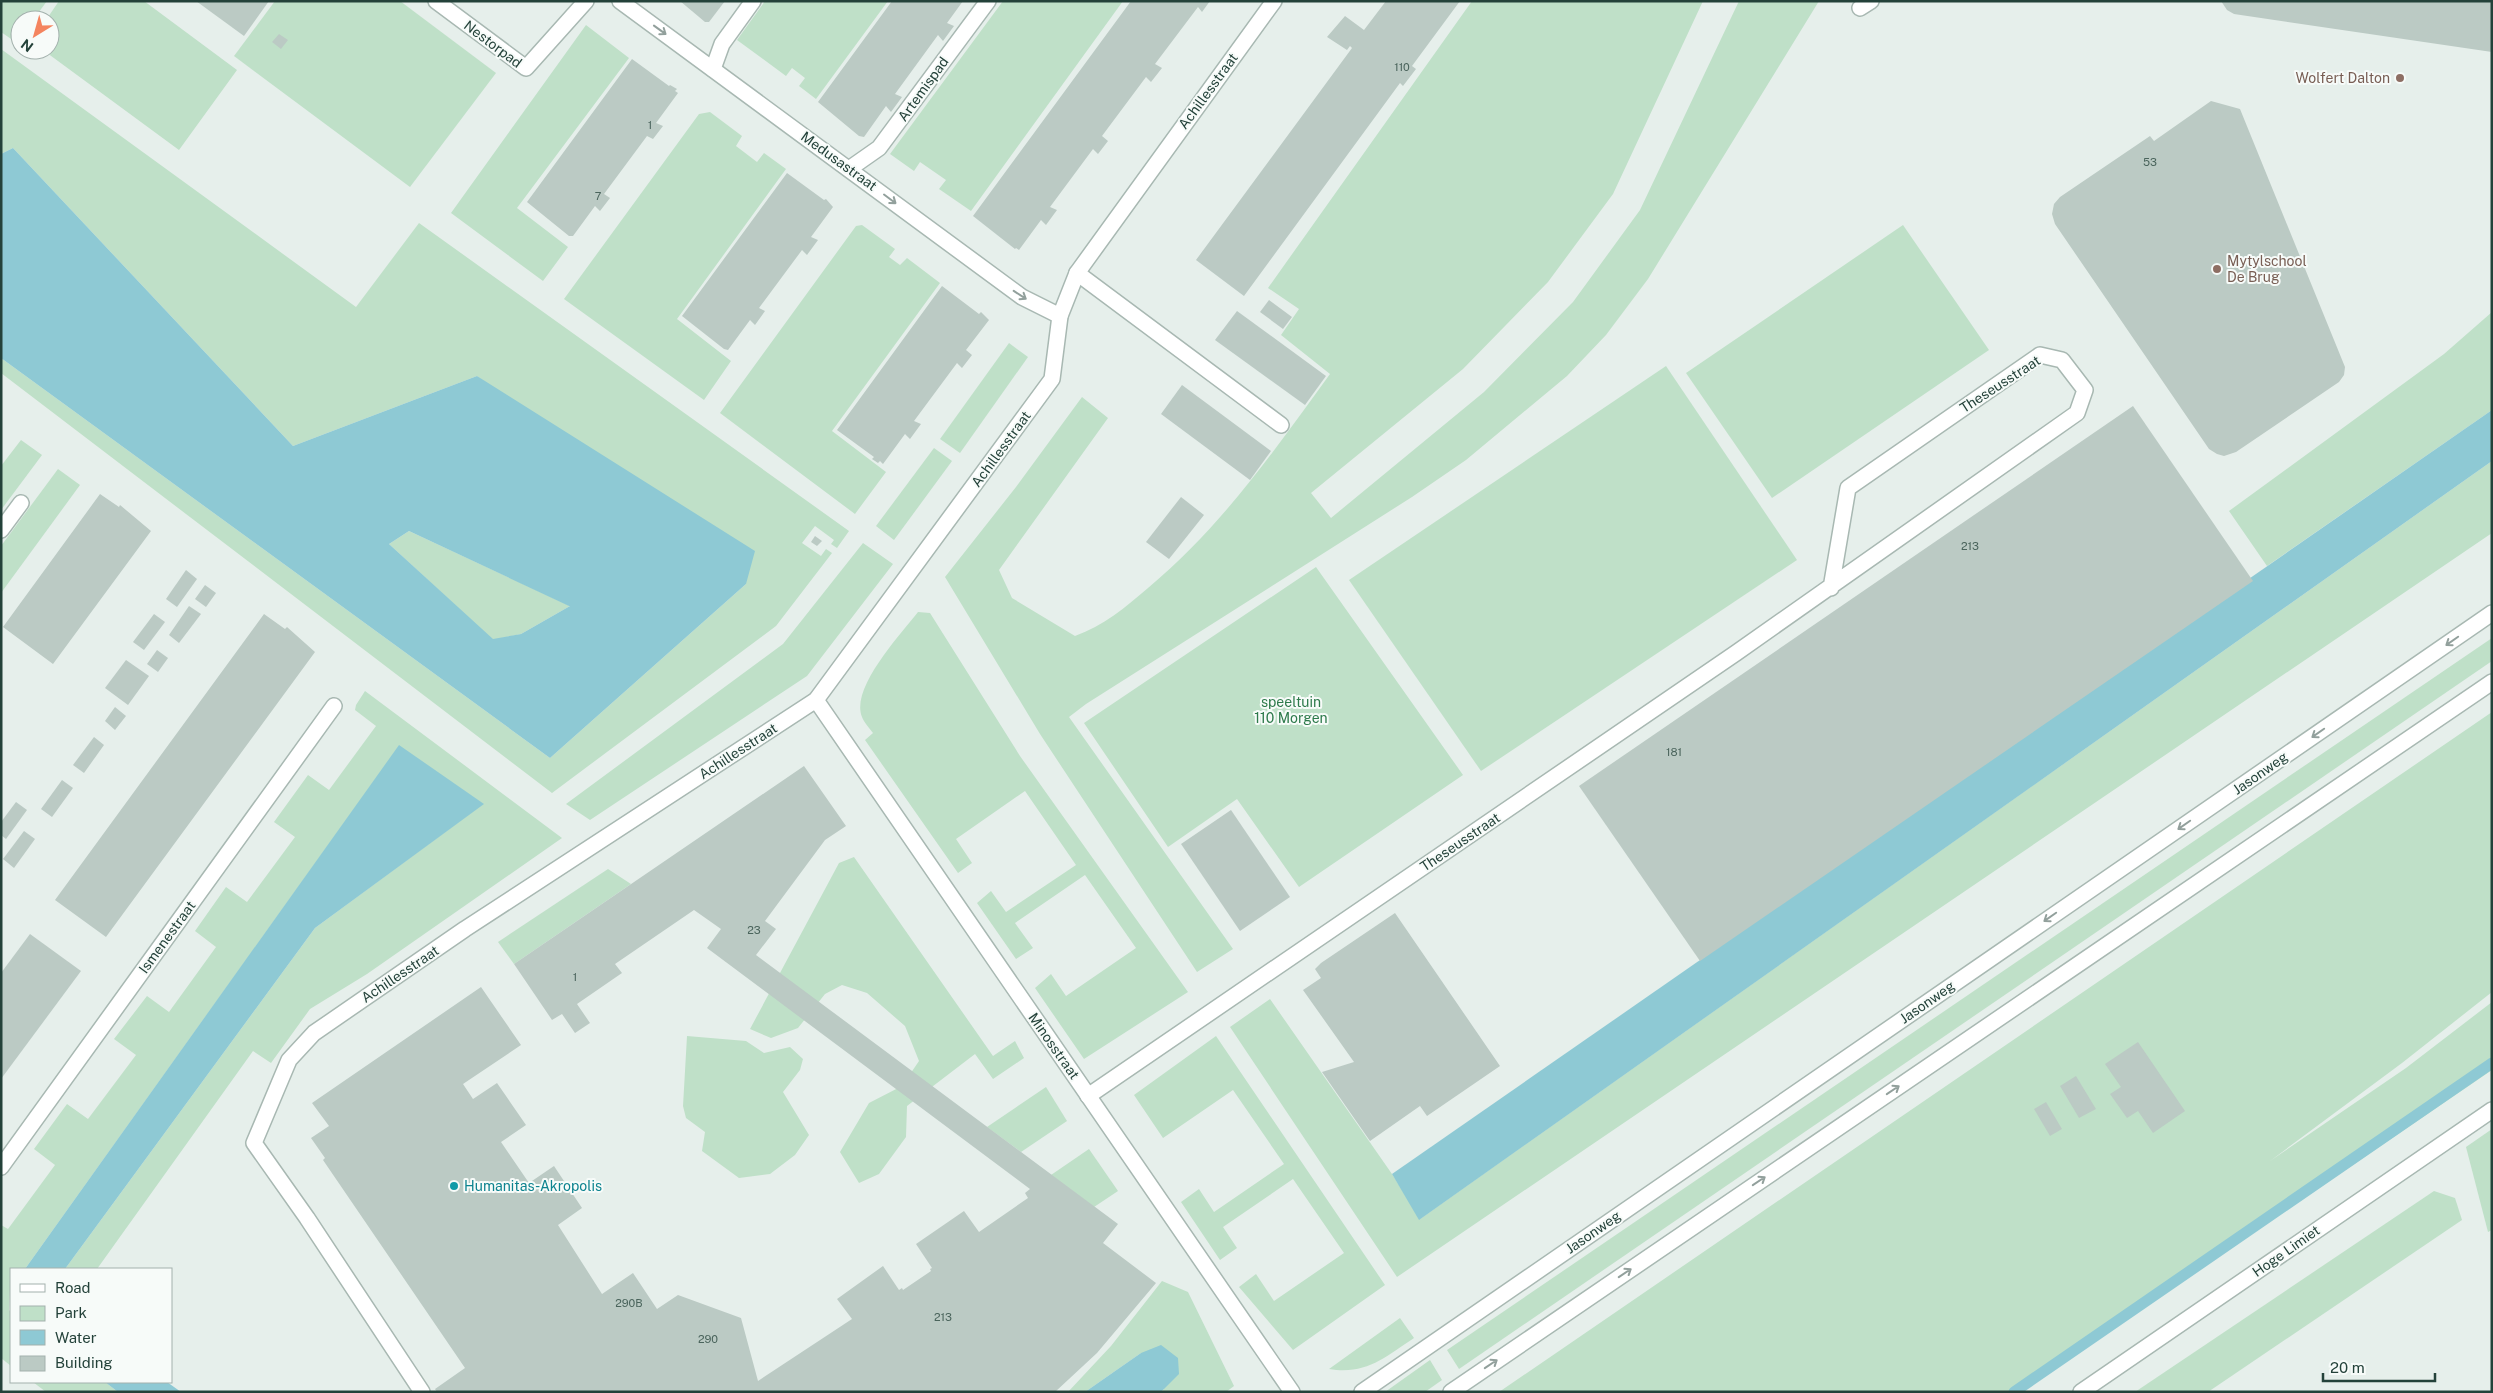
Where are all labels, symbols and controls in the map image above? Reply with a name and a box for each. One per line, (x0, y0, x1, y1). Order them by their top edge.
north arrow (10, 10, 60, 60)
street label: Nestorpad (461, 17, 525, 71)
one-way arrow (653, 25, 667, 35)
text: N (18, 36, 36, 55)
street label: Achillesstraat (1175, 50, 1241, 132)
street label: Artemispad (894, 54, 952, 124)
house number: 110 (1394, 61, 1410, 73)
place label: Wolfert Dalton (2296, 70, 2390, 86)
marker: Wolfert Dalton (2394, 72, 2406, 84)
house number: 1 (648, 119, 652, 131)
street label: Medusastraat (798, 128, 880, 194)
house number: 53 (2143, 156, 2157, 168)
house number: 7 (595, 190, 602, 202)
one-way arrow (883, 193, 896, 204)
place label: Mytylschool De Brug (2227, 253, 2307, 285)
marker: Mytylschool De Brug (2211, 263, 2223, 275)
one-way arrow (1013, 290, 1027, 300)
street label: Theseusstraat (1957, 352, 2043, 416)
street label: Achillesstraat (968, 408, 1034, 490)
house number: 213 (1961, 540, 1979, 552)
one-way arrow (2445, 636, 2459, 646)
park label: speeltuin 110 Morgen (1254, 694, 1328, 726)
street label: Achillesstraat (696, 720, 780, 782)
one-way arrow (2311, 728, 2325, 738)
house number: 181 (1666, 746, 1682, 758)
street label: Jasonweg (2229, 748, 2291, 798)
street label: Theseusstraat (1417, 809, 1503, 875)
one-way arrow (2177, 820, 2191, 830)
street label: Ismenestraat (135, 898, 199, 976)
one-way arrow (2043, 912, 2057, 922)
house number: 23 (747, 924, 761, 936)
street label: Achillesstraat (358, 942, 442, 1006)
house number: 1 (573, 971, 577, 983)
street label: Jasonweg (1896, 977, 1958, 1027)
street label: Minosstraat (1025, 1010, 1083, 1082)
one-way arrow (1886, 1084, 1900, 1094)
one-way arrow (1752, 1176, 1766, 1186)
place label: Humanitas-Akropolis (464, 1178, 602, 1194)
marker: Humanitas-Akropolis (448, 1180, 460, 1192)
street label: Jasonweg (1562, 1207, 1624, 1257)
street label: Hoge Limiet (2249, 1222, 2323, 1280)
one-way arrow (1618, 1267, 1632, 1278)
legend (10, 1268, 172, 1383)
text: Road (55, 1279, 91, 1296)
house number: 290B (615, 1297, 643, 1309)
text: Park (55, 1304, 87, 1321)
house number: 213 (934, 1311, 952, 1323)
text: Water (55, 1329, 97, 1346)
house number: 290 (698, 1333, 718, 1345)
scale bar (2323, 1350, 2436, 1382)
text: Building (55, 1354, 113, 1371)
one-way arrow (1483, 1359, 1497, 1369)
text: 20 m (2330, 1359, 2365, 1376)

